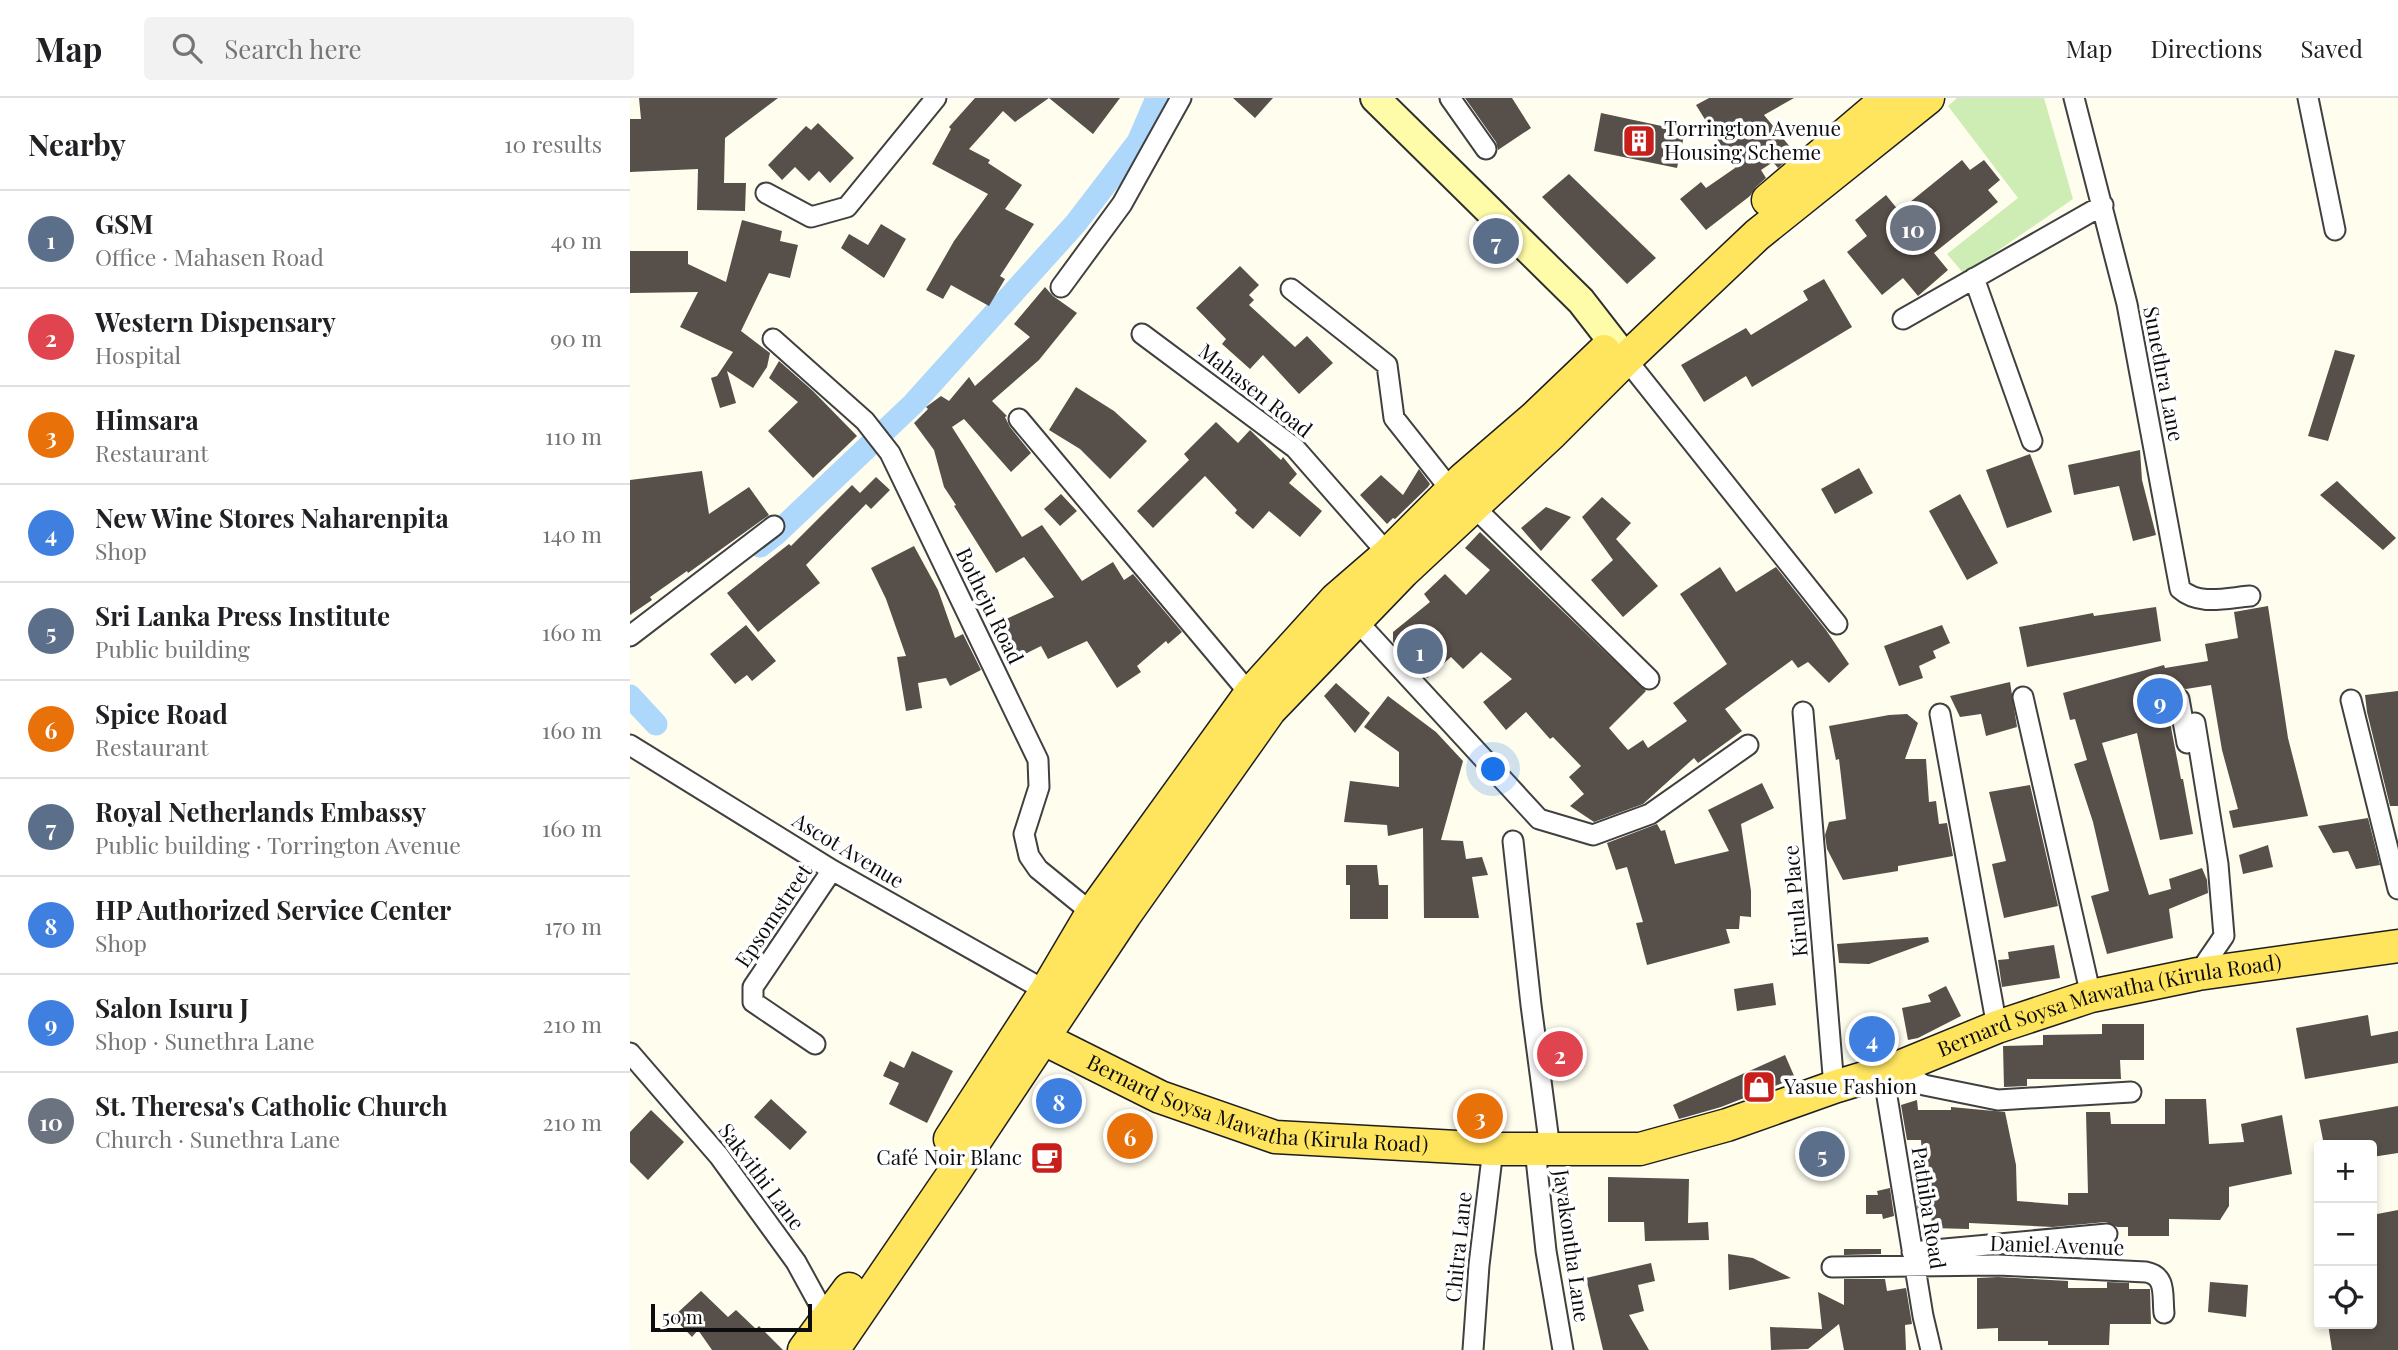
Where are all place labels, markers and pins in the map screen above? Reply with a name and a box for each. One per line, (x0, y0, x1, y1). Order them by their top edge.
place label: Torrington Avenue Housing Scheme (1664, 113, 1841, 165)
building icon: Torrington Avenue Housing Scheme (1620, 122, 1658, 160)
pin: 10 (1890, 202, 1936, 254)
pin: 7 (1473, 215, 1519, 267)
pin: 1 (1397, 625, 1443, 677)
pin: 9 (2137, 675, 2183, 727)
pin: 4 (1849, 1013, 1895, 1065)
pin: 2 (1537, 1028, 1583, 1080)
shop icon: Yasue Fashion (1740, 1068, 1778, 1106)
place label: Yasue Fashion (1783, 1071, 1917, 1099)
pin: 8 (1036, 1075, 1082, 1127)
pin: 3 (1457, 1090, 1503, 1142)
pin: 6 (1107, 1110, 1153, 1162)
pin: 5 (1799, 1128, 1845, 1180)
cafe icon: Café Noir Blanc (1028, 1139, 1066, 1177)
place label: Café Noir Blanc (876, 1142, 1022, 1170)

